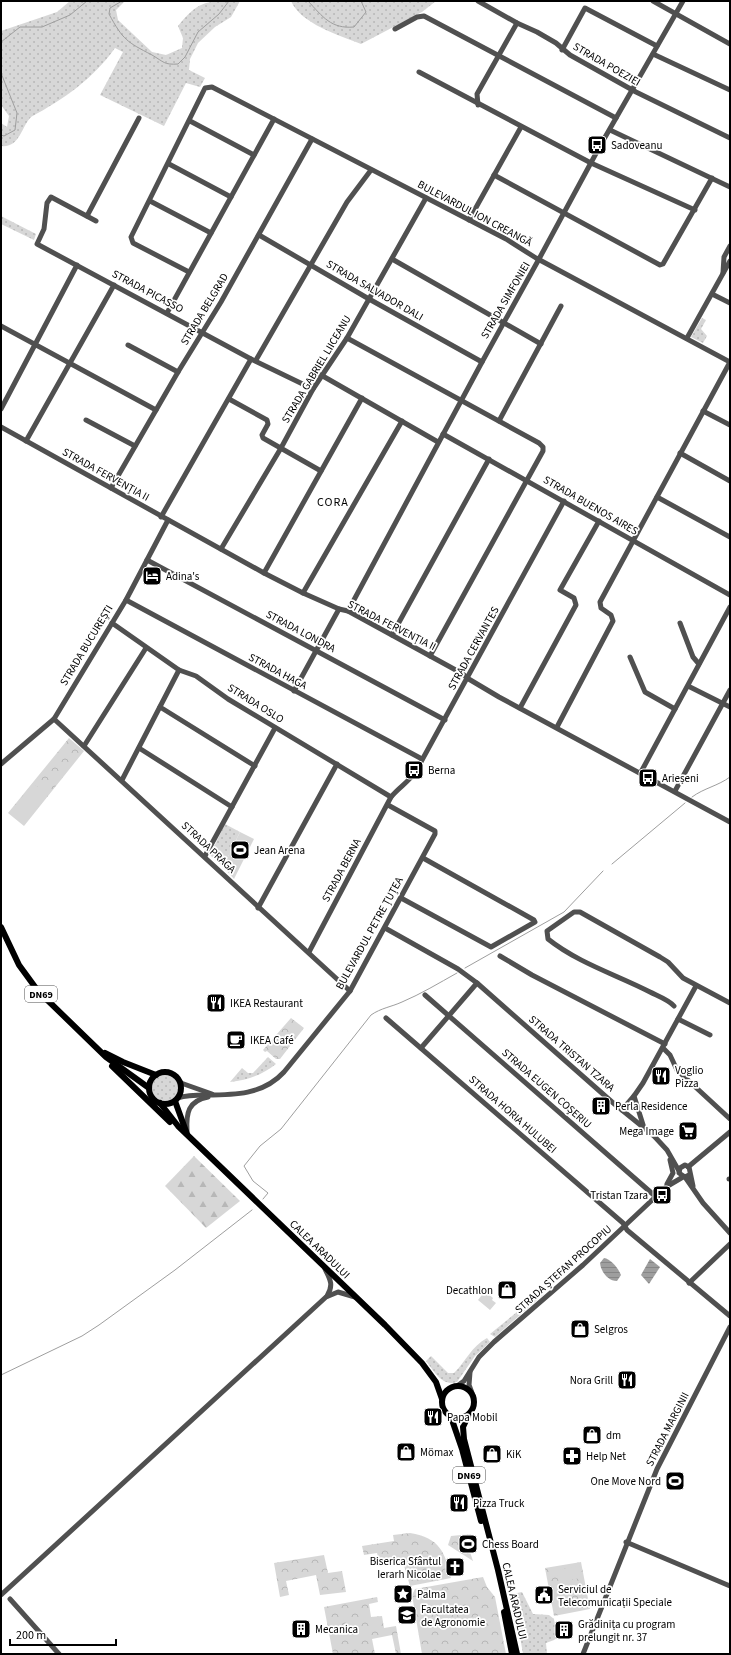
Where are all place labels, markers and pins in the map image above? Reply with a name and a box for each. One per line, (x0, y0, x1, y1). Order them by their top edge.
bus stop icon: Sadoveanu (586, 134, 608, 156)
place label: Sadoveanu (611, 138, 662, 153)
hotel icon: Adina's (141, 565, 163, 587)
place label: Adina's (166, 569, 200, 584)
bus stop icon: Berna (403, 759, 425, 781)
place label: Berna (428, 763, 455, 778)
bus stop icon: Arieșeni (637, 767, 659, 789)
place label: Arieșeni (662, 771, 699, 786)
sports icon: Jean Arena (229, 839, 251, 861)
place label: Jean Arena (254, 843, 305, 858)
restaurant icon: IKEA Restaurant (205, 992, 227, 1014)
place label: IKEA Restaurant (230, 996, 303, 1011)
cafe icon: IKEA Café (225, 1029, 247, 1051)
place label: IKEA Café (250, 1033, 294, 1048)
place label: Voglio Pizza (675, 1063, 704, 1091)
restaurant icon: Voglio Pizza (650, 1065, 672, 1087)
building icon: Perla Residence (590, 1095, 612, 1117)
place label: Perla Residence (615, 1099, 688, 1114)
supermarket icon: Mega Image (677, 1120, 699, 1142)
place label: Mega Image (619, 1124, 675, 1139)
bus stop icon: Tristan Tzara (651, 1184, 673, 1206)
place label: Tristan Tzara (590, 1188, 648, 1203)
shop icon: Decathlon (496, 1279, 518, 1301)
place label: Decathlon (446, 1283, 493, 1298)
shop icon: Selgros (569, 1318, 591, 1340)
place label: Selgros (594, 1322, 628, 1337)
restaurant icon: Nora Grill (616, 1369, 638, 1391)
place label: Nora Grill (570, 1373, 613, 1388)
restaurant icon: Papa Mobil (422, 1406, 444, 1428)
place label: Papa Mobil (447, 1410, 498, 1425)
shop icon: dm (581, 1424, 603, 1446)
place label: dm (606, 1428, 621, 1443)
shop icon: Mömax (395, 1441, 417, 1463)
shop icon: KiK (481, 1443, 503, 1465)
place label: Mömax (420, 1445, 454, 1460)
pharmacy icon: Help Net (561, 1445, 583, 1467)
place label: KiK (506, 1447, 522, 1462)
place label: Help Net (586, 1449, 626, 1464)
sports icon: One Move Nord (664, 1470, 686, 1492)
place label: One Move Nord (590, 1474, 661, 1489)
restaurant icon: Pizza Truck (448, 1492, 470, 1514)
place label: Pizza Truck (473, 1496, 525, 1511)
sports icon: Chess Board (457, 1533, 479, 1555)
place label: Chess Board (482, 1537, 539, 1552)
place label: Biserica Sfântul Ierarh Nicolae (370, 1554, 442, 1582)
church icon: Biserica Sfântul Ierarh Nicolae (444, 1556, 466, 1578)
place label: Serviciul de Telecomunicații Speciale (558, 1582, 673, 1610)
place icon: Palma (392, 1583, 414, 1605)
public building icon: Serviciul de Telecomunicații Speciale (533, 1584, 555, 1606)
place label: Palma (417, 1587, 446, 1602)
place label: Facultatea de Agronomie (421, 1602, 486, 1630)
school or university icon: Facultatea de Agronomie (396, 1604, 418, 1626)
place label: Grădinița cu program prelungit nr. 37 (578, 1617, 675, 1645)
building icon: Mecanica (290, 1618, 312, 1640)
building icon: Grădinița cu program prelungit nr. 37 (553, 1619, 575, 1641)
place label: Mecanica (315, 1622, 358, 1637)

